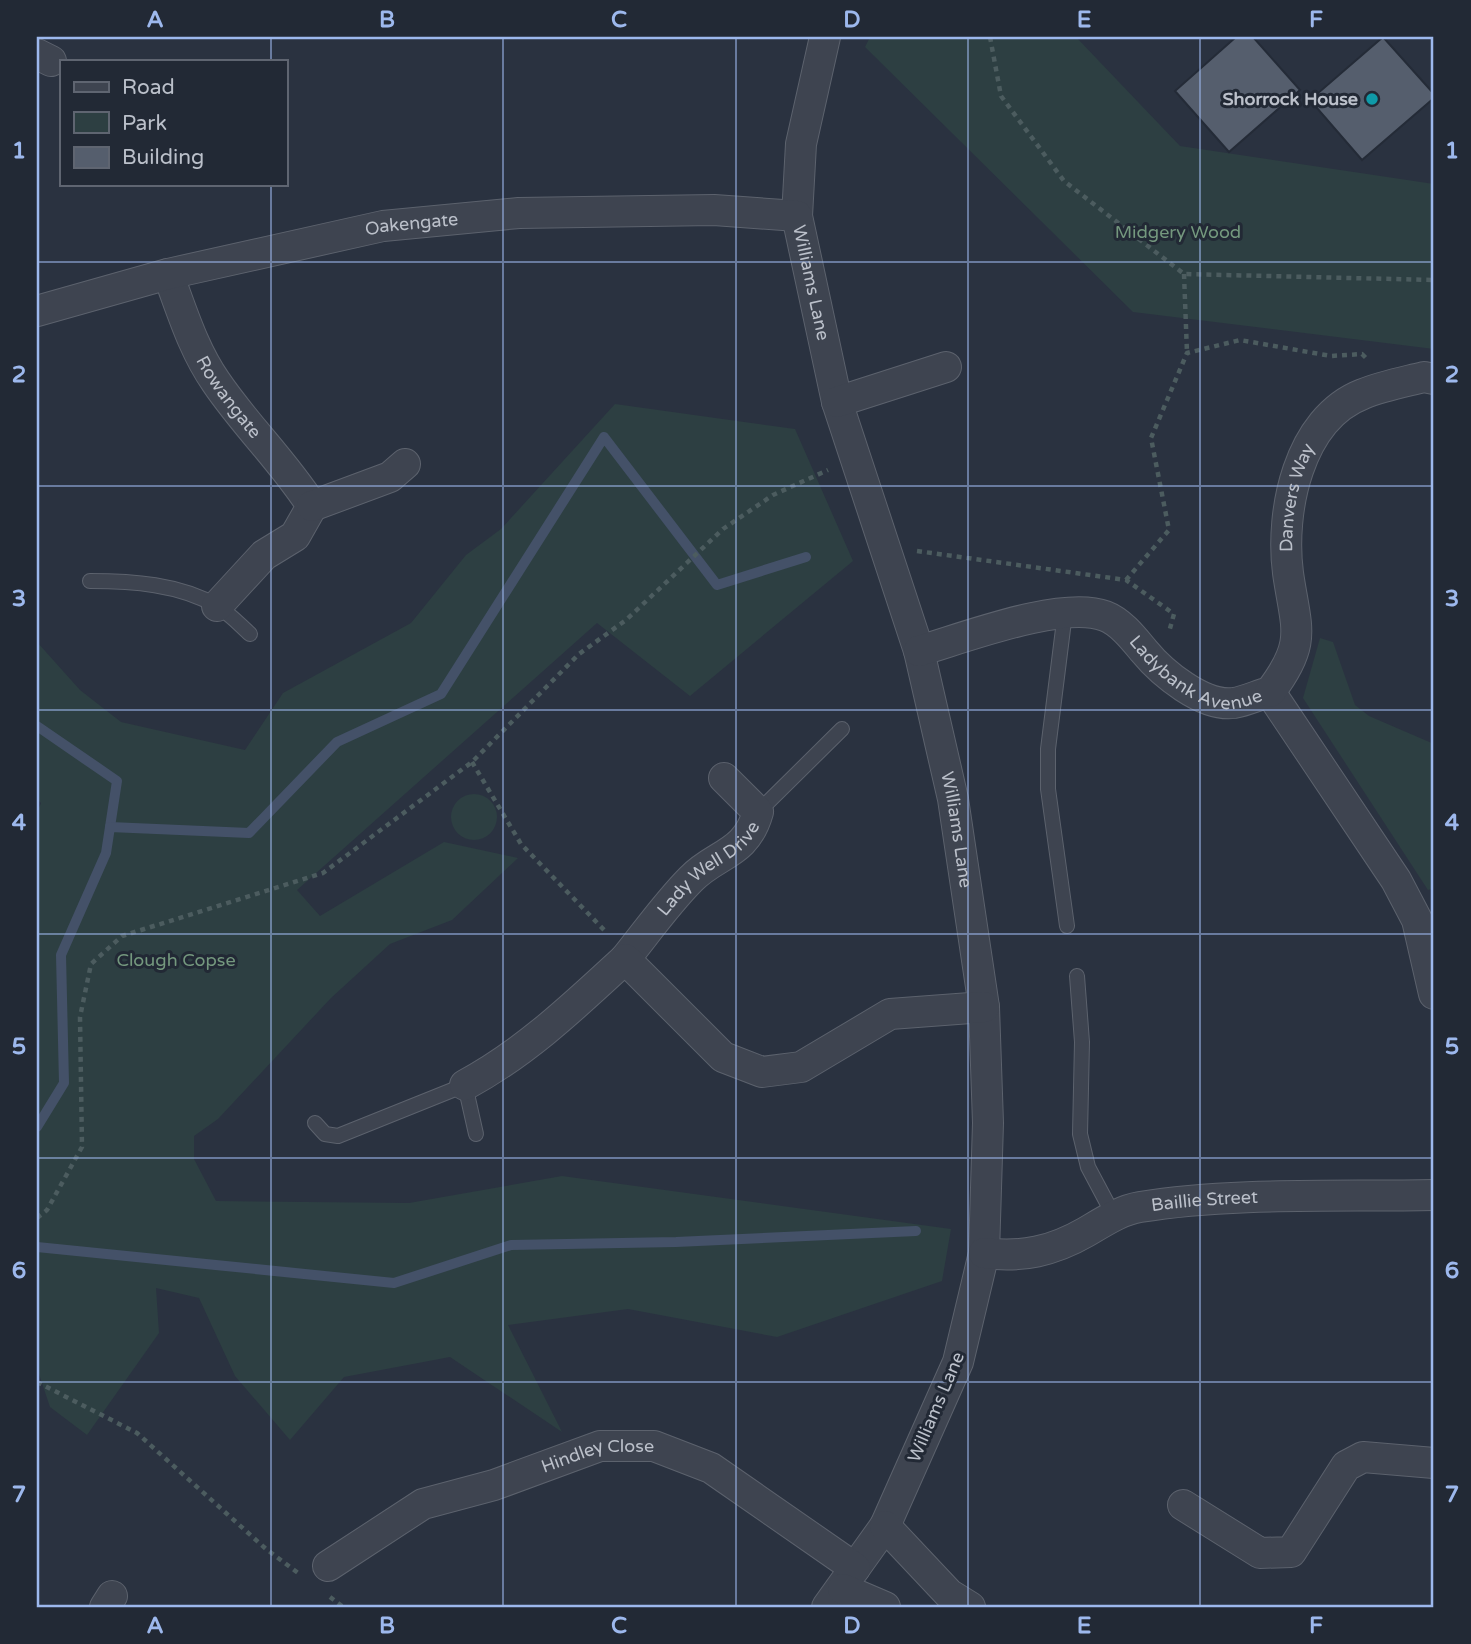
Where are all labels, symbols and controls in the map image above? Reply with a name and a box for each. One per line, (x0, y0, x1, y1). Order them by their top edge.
text: A (146, 6, 164, 34)
text: B (379, 6, 395, 34)
text: C (611, 6, 627, 34)
text: D (843, 6, 861, 34)
text: E (1077, 6, 1091, 34)
text: F (1309, 6, 1323, 34)
legend (60, 60, 287, 186)
text: Road (122, 75, 175, 100)
place label: Shorrock House (1223, 88, 1358, 110)
marker: Shorrock House (1364, 91, 1380, 107)
text: Park (122, 111, 167, 136)
text: 1 (12, 137, 26, 165)
text: 1 (1445, 137, 1459, 165)
text: Building (122, 145, 204, 170)
street label: Oakengate (363, 208, 459, 241)
park label: Midgery Wood (1115, 221, 1241, 243)
street label: Williams Lane (788, 223, 834, 343)
street label: Rowangate (191, 352, 266, 443)
text: 2 (12, 361, 26, 389)
text: 2 (1445, 361, 1459, 389)
street label: Danvers Way (1275, 439, 1319, 552)
text: 3 (12, 585, 26, 613)
text: 3 (1445, 585, 1459, 613)
street label: Ladybank Avenue (1125, 631, 1265, 715)
street label: Williams Lane (936, 769, 977, 889)
text: 4 (12, 809, 27, 837)
text: 4 (1445, 809, 1460, 837)
street label: Lady Well Drive (652, 818, 764, 920)
park label: Clough Copse (116, 949, 236, 971)
text: 5 (12, 1033, 26, 1061)
text: 5 (1445, 1033, 1459, 1061)
street label: Baillie Street (1150, 1186, 1258, 1216)
text: 6 (12, 1257, 26, 1285)
text: 6 (1445, 1257, 1459, 1285)
street label: Williams Lane (903, 1349, 969, 1465)
street label: Hindley Close (538, 1435, 654, 1478)
text: 7 (12, 1481, 26, 1509)
text: 7 (1445, 1481, 1459, 1509)
text: A (146, 1612, 164, 1640)
text: B (379, 1612, 395, 1640)
text: C (611, 1612, 627, 1640)
text: D (843, 1612, 861, 1640)
text: E (1077, 1612, 1091, 1640)
text: F (1309, 1612, 1323, 1640)

